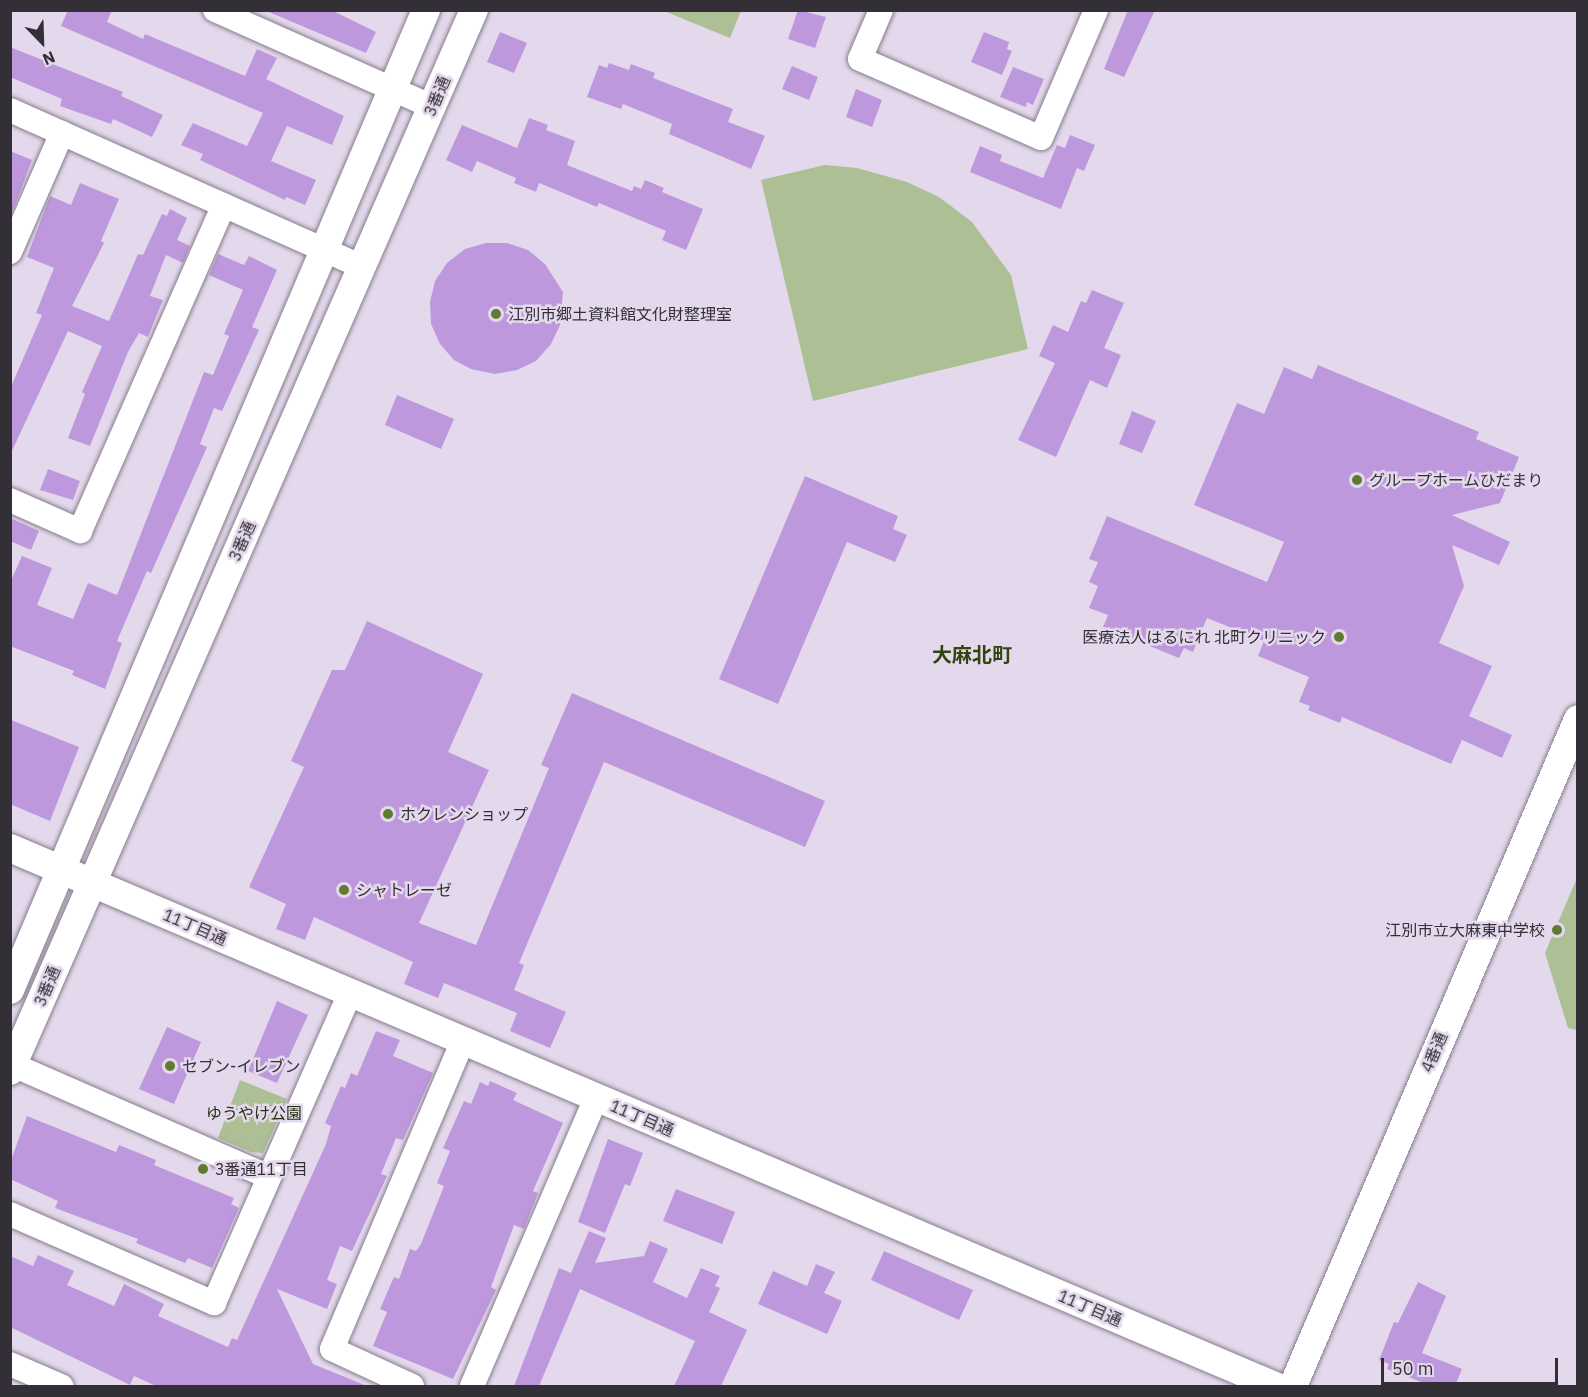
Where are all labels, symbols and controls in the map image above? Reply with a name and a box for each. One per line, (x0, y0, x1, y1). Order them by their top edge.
north arrow (12, 12, 72, 72)
text: N (40, 47, 58, 70)
street label: 3番通 (420, 73, 454, 119)
place label: 江別市郷土資料館文化財整理室 (508, 304, 732, 324)
marker: 江別市郷土資料館文化財整理室 (489, 307, 503, 321)
place label: グループホームひだまり (1369, 470, 1545, 490)
marker: グループホームひだまり (1350, 473, 1364, 487)
street label: 3番通 (225, 518, 259, 564)
place label: 医療法人はるにれ 北町クリニック (1082, 627, 1326, 647)
marker: 医療法人はるにれ 北町クリニック (1330, 628, 1348, 646)
district label: 大麻北町 (932, 642, 1012, 666)
place label: ホクレンショップ (400, 804, 528, 824)
marker: ホクレンショップ (381, 807, 395, 821)
place label: シャトレーゼ (356, 880, 452, 900)
marker: シャトレーゼ (337, 883, 351, 897)
street label: 11丁目通 (160, 905, 230, 949)
place label: 江別市立大麻東中学校 (1385, 920, 1545, 940)
marker: 江別市立大麻東中学校 (1550, 923, 1564, 937)
street label: 3番通 (30, 963, 64, 1009)
street label: 4番通 (1417, 1029, 1451, 1075)
place label: セブン-イレブン (182, 1056, 300, 1076)
marker: セブン-イレブン (163, 1059, 177, 1073)
street label: 11丁目通 (607, 1096, 677, 1140)
park label: ゆうやけ公園 (206, 1103, 302, 1123)
place label: 3番通11丁目 (215, 1159, 308, 1179)
marker: 3番通11丁目 (196, 1162, 210, 1176)
street label: 11丁目通 (1055, 1286, 1125, 1330)
scale bar (1384, 1346, 1561, 1384)
text: 50 m (1392, 1357, 1434, 1380)

